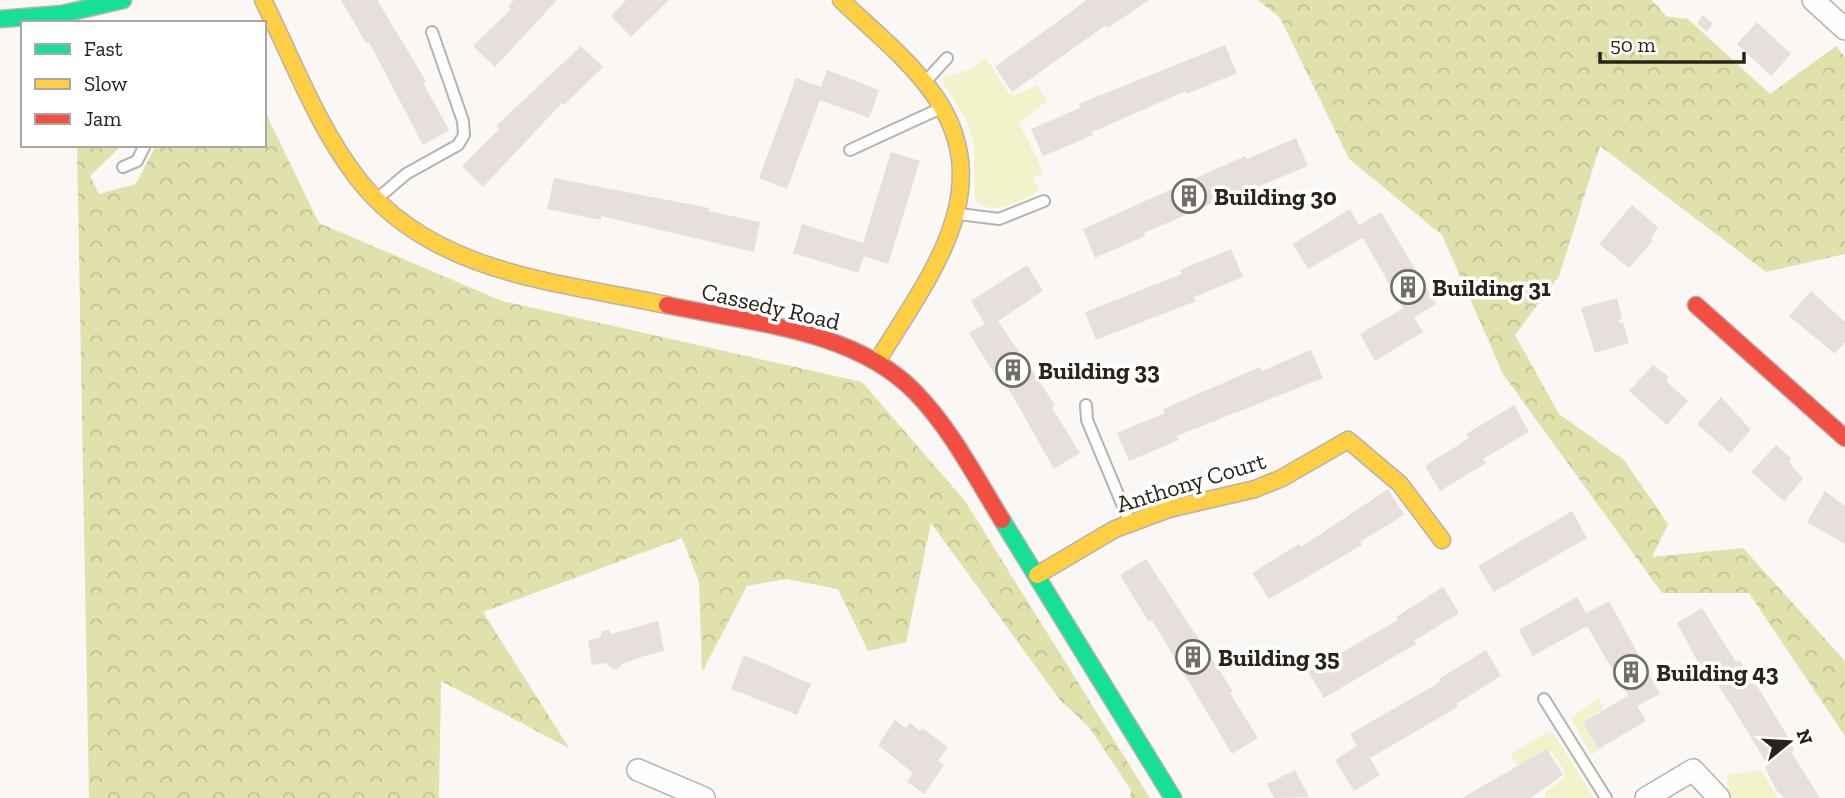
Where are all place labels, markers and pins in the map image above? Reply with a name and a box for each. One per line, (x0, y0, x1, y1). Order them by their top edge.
building icon: Building 30 (1170, 177, 1208, 215)
place label: Building 30 (1214, 182, 1337, 211)
building icon: Building 31 (1389, 268, 1427, 306)
place label: Building 31 (1432, 273, 1551, 302)
building icon: Building 33 (994, 351, 1032, 389)
place label: Building 33 (1038, 356, 1160, 385)
building icon: Building 35 (1174, 638, 1212, 676)
place label: Building 35 (1218, 643, 1340, 672)
building icon: Building 43 (1612, 653, 1650, 691)
place label: Building 43 (1656, 658, 1779, 687)

